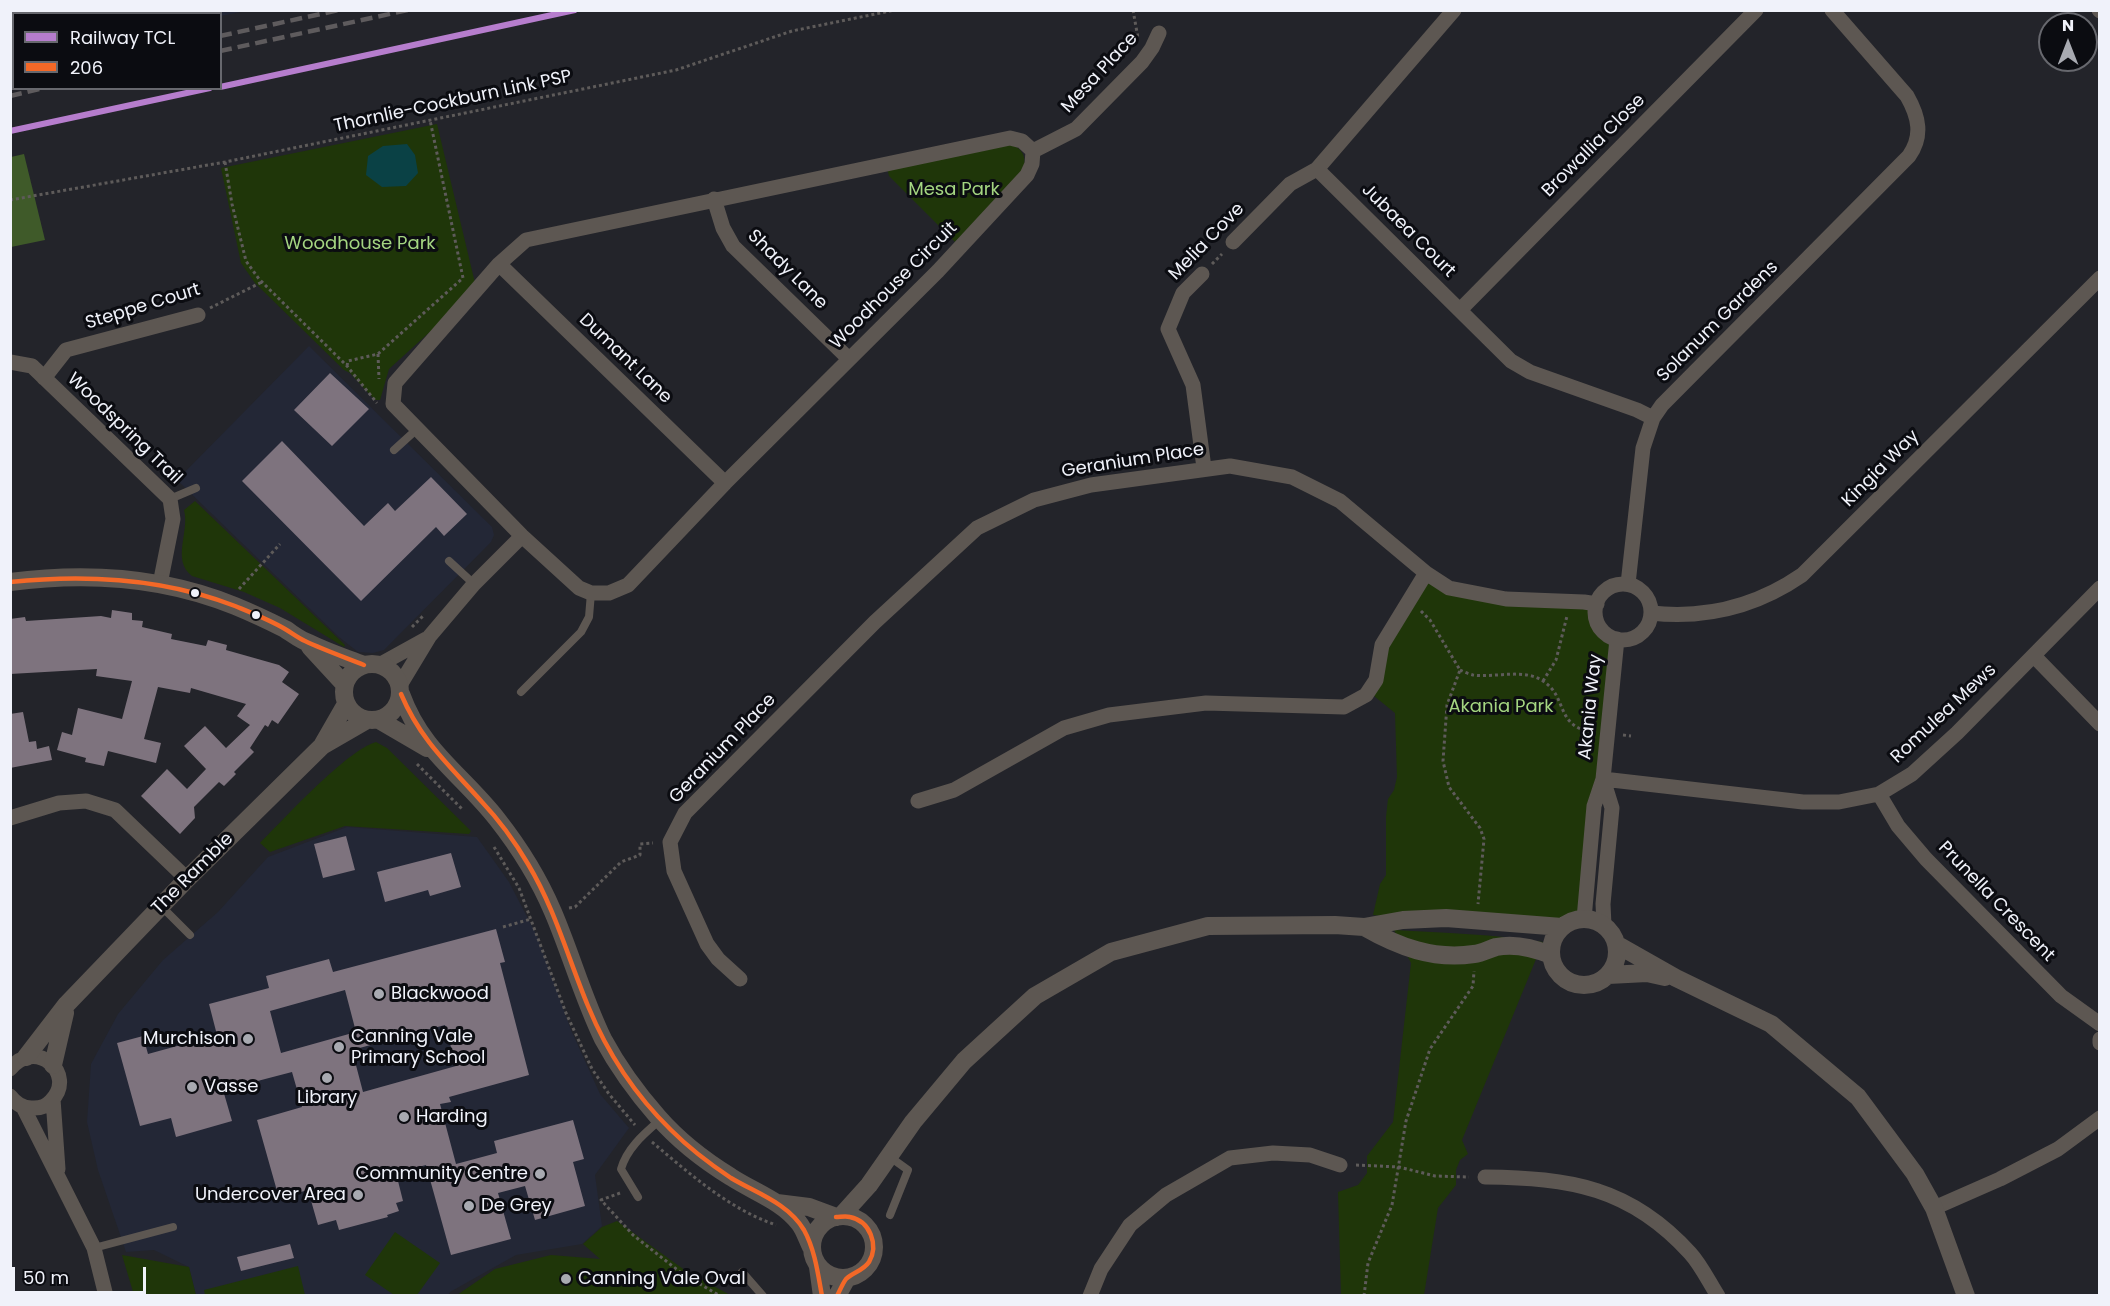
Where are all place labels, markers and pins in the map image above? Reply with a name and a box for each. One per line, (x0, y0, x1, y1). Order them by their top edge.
unlabelled marker (189, 587, 201, 599)
unlabelled marker (250, 609, 262, 621)
place label: Blackwood (391, 983, 489, 1005)
marker: Blackwood (372, 987, 386, 1001)
place label: Canning Vale Primary School (351, 1026, 485, 1068)
place label: Murchison (143, 1028, 236, 1050)
marker: Murchison (241, 1032, 255, 1046)
marker: Canning Vale Primary School (332, 1040, 346, 1054)
marker: Library (320, 1071, 334, 1085)
place label: Vasse (204, 1076, 258, 1098)
marker: Vasse (185, 1080, 199, 1094)
place label: Library (297, 1087, 357, 1109)
place label: Harding (416, 1106, 488, 1128)
marker: Harding (397, 1110, 411, 1124)
place label: Community Centre (356, 1163, 528, 1185)
marker: Community Centre (533, 1167, 547, 1181)
place label: Undercover Area (195, 1184, 346, 1206)
marker: Undercover Area (351, 1188, 365, 1202)
place label: De Grey (481, 1195, 552, 1217)
marker: De Grey (462, 1199, 476, 1213)
place label: Canning Vale Oval (578, 1268, 746, 1290)
marker: Canning Vale Oval (559, 1272, 573, 1286)

